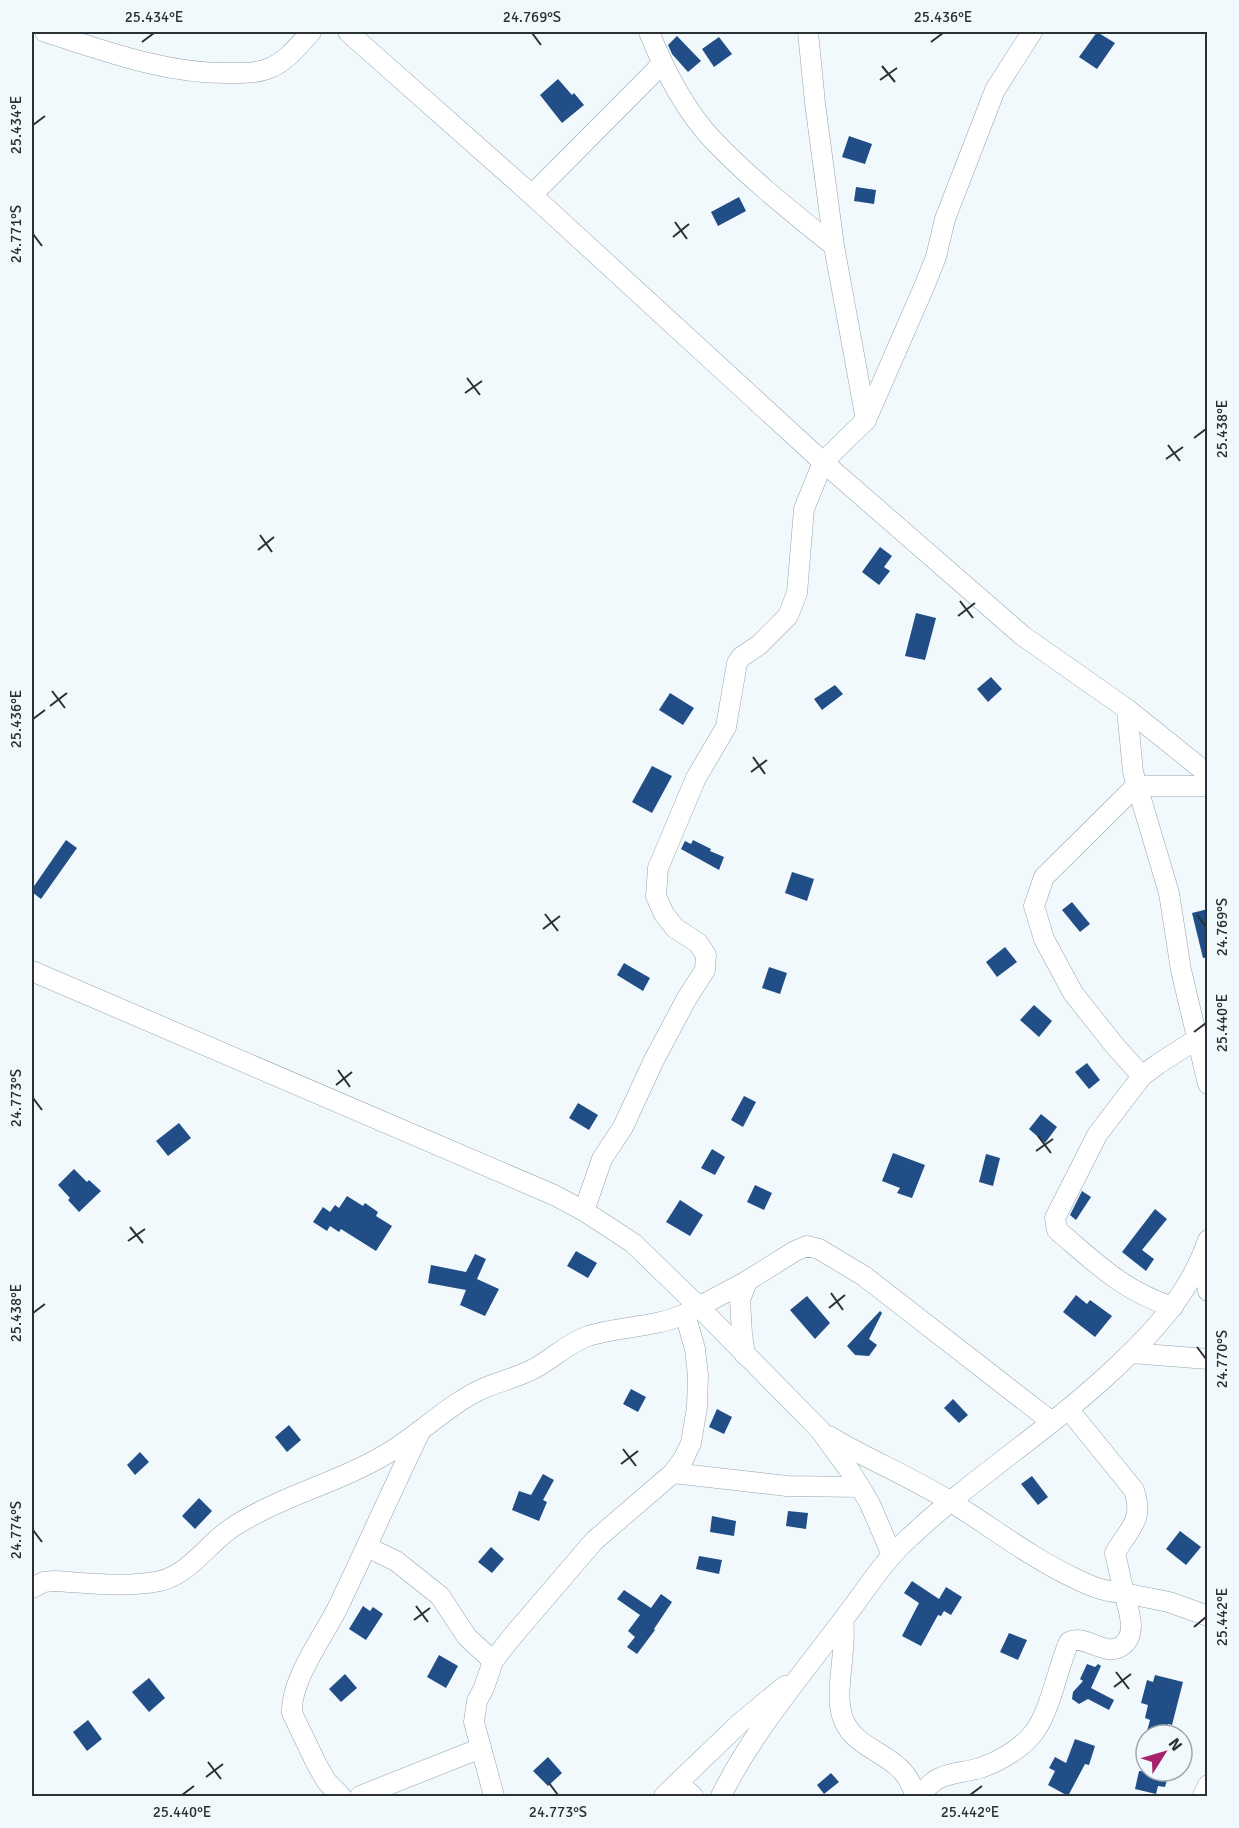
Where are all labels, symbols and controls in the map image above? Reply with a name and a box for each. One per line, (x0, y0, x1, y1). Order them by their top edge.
text: 25.434°E (125, 8, 183, 26)
text: 24.769°S (503, 8, 561, 26)
text: 25.436°E (914, 8, 972, 26)
text: 25.434°E (7, 96, 25, 154)
text: 24.771°S (7, 205, 25, 263)
text: 25.438°E (1213, 400, 1231, 458)
text: 25.436°E (7, 690, 25, 748)
text: 24.769°S (1213, 898, 1231, 956)
text: 25.440°E (1213, 994, 1231, 1052)
text: 24.773°S (7, 1069, 25, 1127)
text: 25.438°E (7, 1284, 25, 1342)
text: 24.770°S (1213, 1330, 1231, 1388)
text: 24.774°S (7, 1501, 25, 1559)
text: 25.442°E (1213, 1588, 1231, 1646)
north arrow (1134, 1723, 1194, 1783)
text: N (1164, 1734, 1187, 1755)
text: 25.440°E (153, 1803, 211, 1821)
text: 24.773°S (529, 1803, 587, 1821)
text: 25.442°E (941, 1803, 999, 1821)

